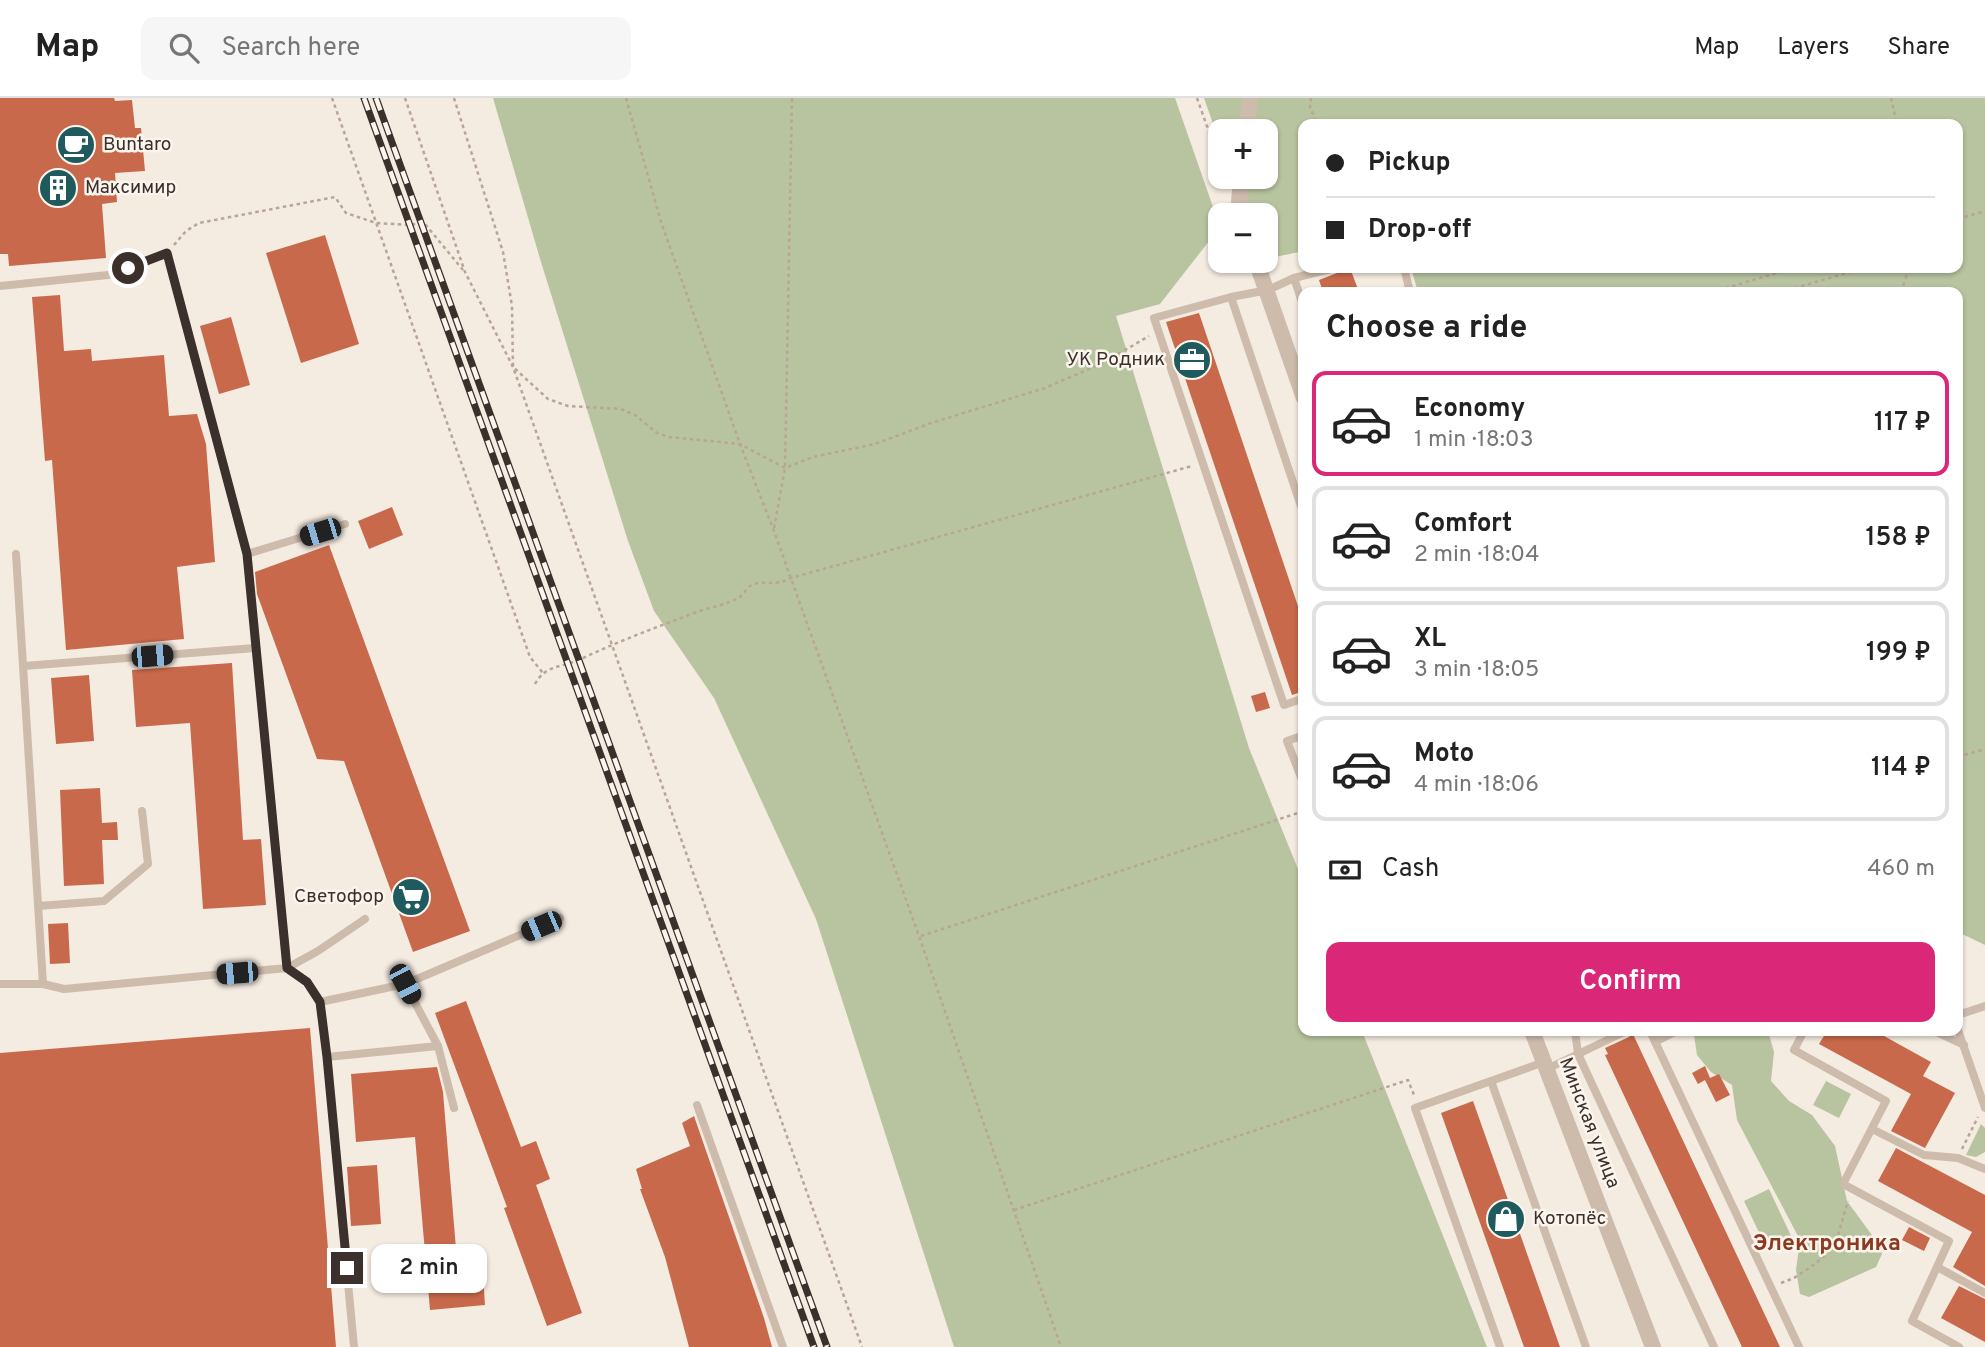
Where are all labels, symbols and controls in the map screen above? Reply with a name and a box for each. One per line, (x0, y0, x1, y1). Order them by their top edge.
search box (141, 17, 631, 80)
text: Map (35, 27, 99, 69)
icon: search (165, 29, 203, 67)
text: Search here (221, 32, 360, 65)
text: Map (1694, 33, 1739, 63)
text: Layers (1777, 33, 1849, 63)
text: Share (1887, 33, 1950, 63)
map controls (1208, 119, 1278, 273)
button: + (1208, 119, 1278, 189)
cafe icon: Buntaro (55, 124, 97, 166)
place label: Buntaro (103, 133, 171, 157)
text: Pickup (1368, 147, 1451, 180)
building icon: Максимир (37, 167, 79, 209)
place label: Максимир (85, 176, 176, 200)
button: − (1208, 203, 1278, 273)
text: Drop-off (1368, 214, 1471, 247)
route start (112, 252, 144, 284)
text: Choose a ride (1326, 309, 1527, 349)
office icon: УК Родник (1171, 339, 1213, 381)
place label: УК Родник (1067, 348, 1165, 372)
icon: car (1330, 392, 1393, 455)
text: Economy (1414, 393, 1525, 426)
text: 117 ₽ (1874, 407, 1931, 440)
text: 1 min · 18:03 (1414, 426, 1533, 455)
icon: car (1330, 507, 1393, 570)
text: Comfort (1414, 508, 1512, 541)
car (297, 516, 344, 548)
text: 158 ₽ (1865, 522, 1931, 555)
text: 2 min · 18:04 (1414, 541, 1539, 570)
icon: car (1330, 622, 1393, 685)
text: XL (1414, 623, 1446, 656)
text: 199 ₽ (1866, 637, 1931, 670)
car (131, 644, 174, 668)
text: 3 min · 18:05 (1414, 656, 1539, 685)
icon: car (1330, 737, 1393, 800)
text: Moto (1414, 738, 1474, 771)
text: 114 ₽ (1871, 752, 1931, 785)
text: 4 min · 18:06 (1414, 771, 1539, 800)
icon: cash (1326, 851, 1364, 889)
text: Cash (1382, 853, 1439, 886)
text: 460 m (1867, 855, 1935, 884)
supermarket icon: Светофор (390, 876, 432, 918)
place label: Светофор (294, 885, 384, 909)
car (518, 908, 565, 944)
button: Confirm (1326, 942, 1935, 1022)
car (216, 961, 259, 985)
car (386, 961, 425, 1007)
street label: Минская улица (1553, 1054, 1625, 1192)
shop icon: Котопёс (1485, 1198, 1527, 1240)
place label: Котопёс (1533, 1207, 1606, 1231)
district label: Электроника (1753, 1230, 1901, 1259)
callout: 2 min (372, 1244, 487, 1292)
route end (331, 1252, 363, 1284)
text: 2 min (399, 1254, 459, 1283)

